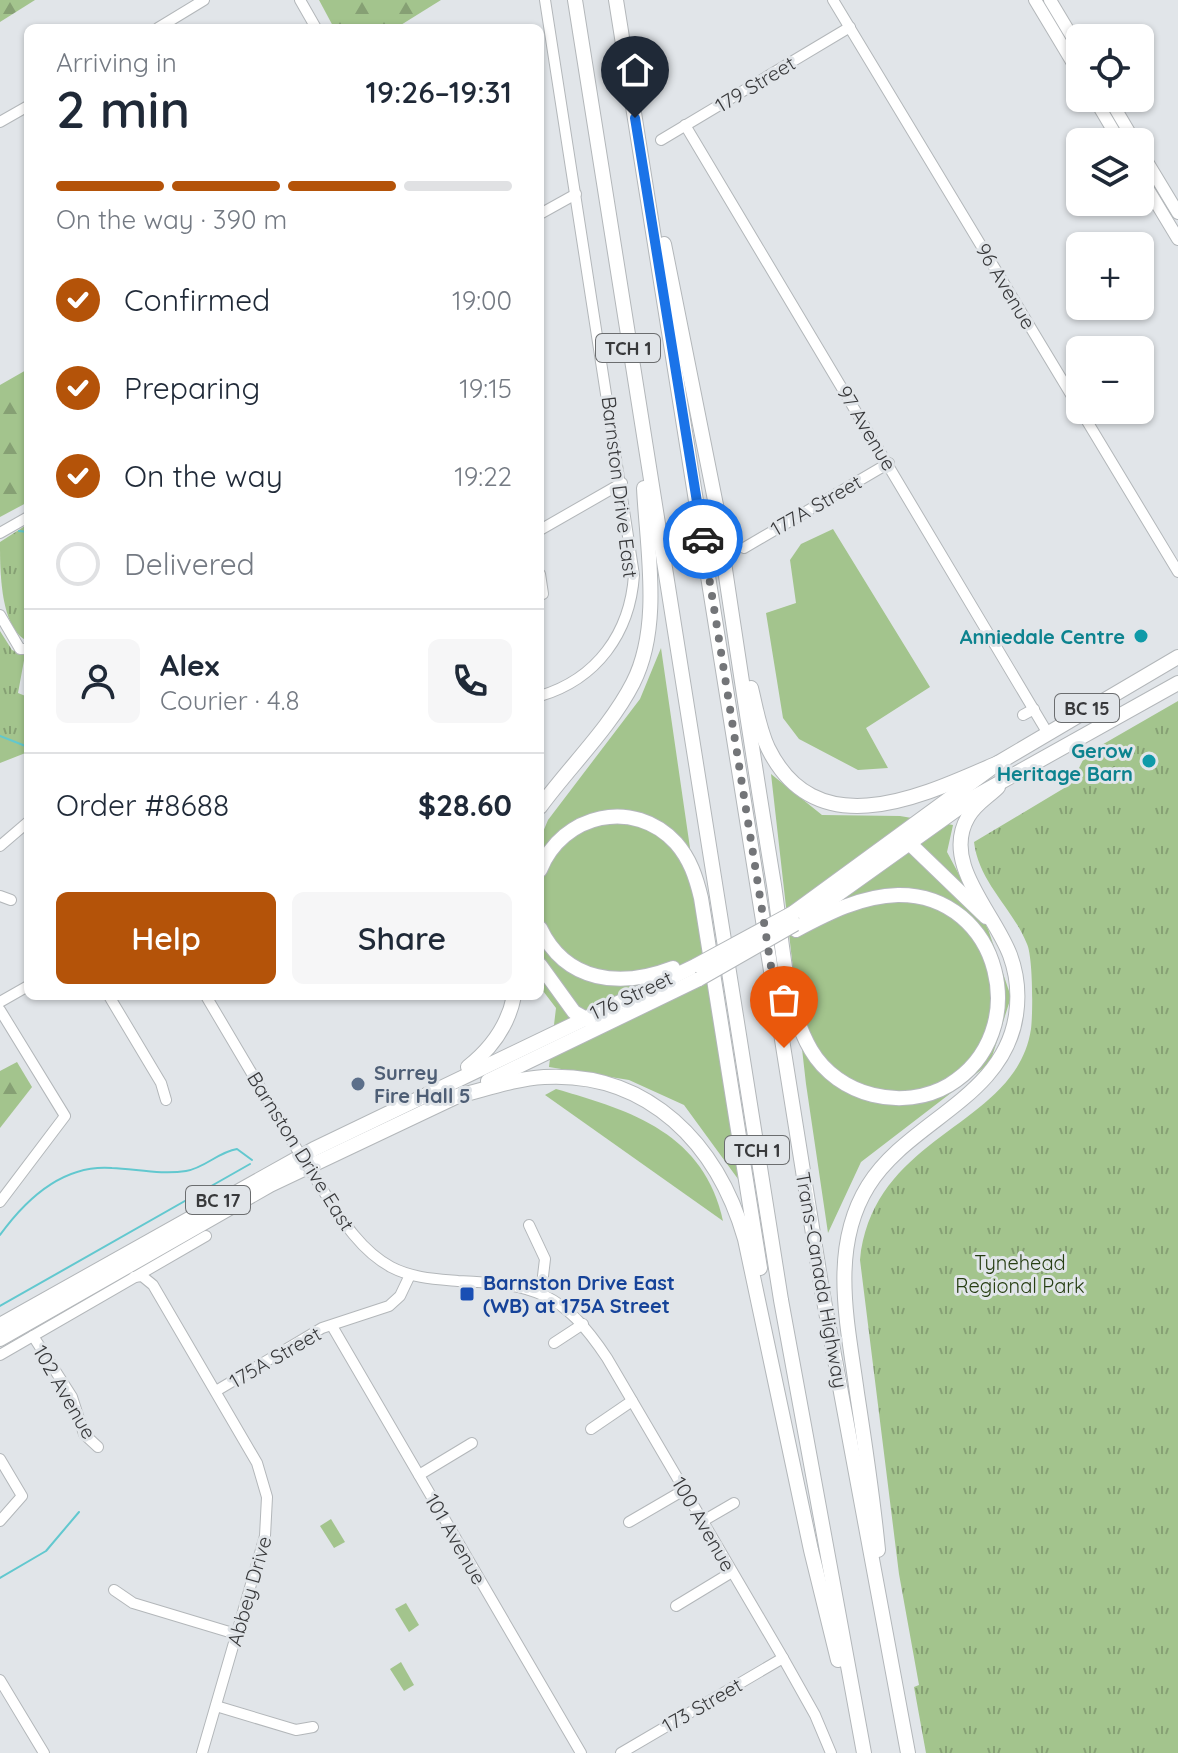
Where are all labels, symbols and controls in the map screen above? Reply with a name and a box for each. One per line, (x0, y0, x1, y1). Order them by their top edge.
map controls (1066, 24, 1154, 424)
button: locate (1066, 24, 1154, 112)
pin (601, 36, 669, 118)
text: Arriving in (56, 46, 177, 79)
icon: home (613, 48, 657, 92)
street label: 179 Street (710, 50, 800, 118)
text: 19:26–19:31 (365, 73, 512, 111)
text: 2 min (56, 76, 190, 141)
button: layers (1066, 128, 1154, 216)
text: On the way · 390 m (56, 203, 287, 236)
button: + (1066, 232, 1154, 320)
street label: 96 Avenue (971, 239, 1041, 333)
icon: check (56, 278, 100, 322)
text: Confirmed (124, 281, 270, 319)
text: 19:00 (452, 284, 512, 317)
road number: TCH 1 (596, 334, 660, 362)
button: − (1066, 336, 1154, 424)
icon: check (56, 366, 100, 410)
text: Preparing (124, 369, 260, 407)
text: 19:15 (459, 372, 512, 405)
street label: 97 Avenue (832, 381, 902, 475)
street label: Barnston Drive East (596, 395, 644, 579)
icon: check (56, 454, 100, 498)
text: On the way (124, 457, 283, 495)
text: 19:22 (454, 460, 512, 493)
street label: 177A Street (766, 469, 866, 541)
courier (663, 499, 743, 579)
icon: car (681, 517, 725, 561)
text: Delivered (124, 545, 255, 583)
place label: Anniedale Centre (960, 624, 1125, 649)
marker: Anniedale Centre (1132, 627, 1150, 645)
button: person (56, 639, 140, 723)
button: phone (428, 639, 512, 723)
text: Alex (160, 646, 219, 684)
text: Courier · 4.8 (160, 684, 299, 717)
road number: BC 15 (1055, 694, 1119, 722)
place label: Gerow Heritage Barn (997, 738, 1133, 786)
marker: Gerow Heritage Barn (1140, 752, 1158, 770)
text: Order #8688 (56, 786, 229, 824)
text: $28.60 (418, 786, 512, 824)
button: Help (56, 892, 276, 984)
button: Share (292, 892, 512, 984)
street label: 176 Street (586, 965, 676, 1025)
pin (750, 966, 818, 1048)
icon: bag (762, 978, 806, 1022)
place label: Surrey Fire Hall 5 (374, 1060, 470, 1108)
street label: Barnston Drive East (242, 1067, 360, 1235)
marker: Surrey Fire Hall 5 (349, 1075, 367, 1093)
road number: TCH 1 (725, 1136, 789, 1164)
street label: Trans-Canada Highway (791, 1170, 853, 1390)
road number: BC 17 (186, 1186, 250, 1214)
park label: Tynehead Regional Park (955, 1250, 1085, 1298)
place label: Barnston Drive East (WB) at 175A Street (483, 1270, 675, 1318)
marker: Barnston Drive East (WB) at 175A Street (458, 1285, 476, 1303)
street label: 175A Street (225, 1321, 325, 1393)
street label: 102 Avenue (28, 1341, 102, 1443)
street label: 100 Avenue (667, 1472, 741, 1576)
street label: 101 Avenue (420, 1489, 492, 1589)
street label: Abbey Drive (221, 1533, 277, 1649)
street label: 173 Street (658, 1672, 747, 1738)

